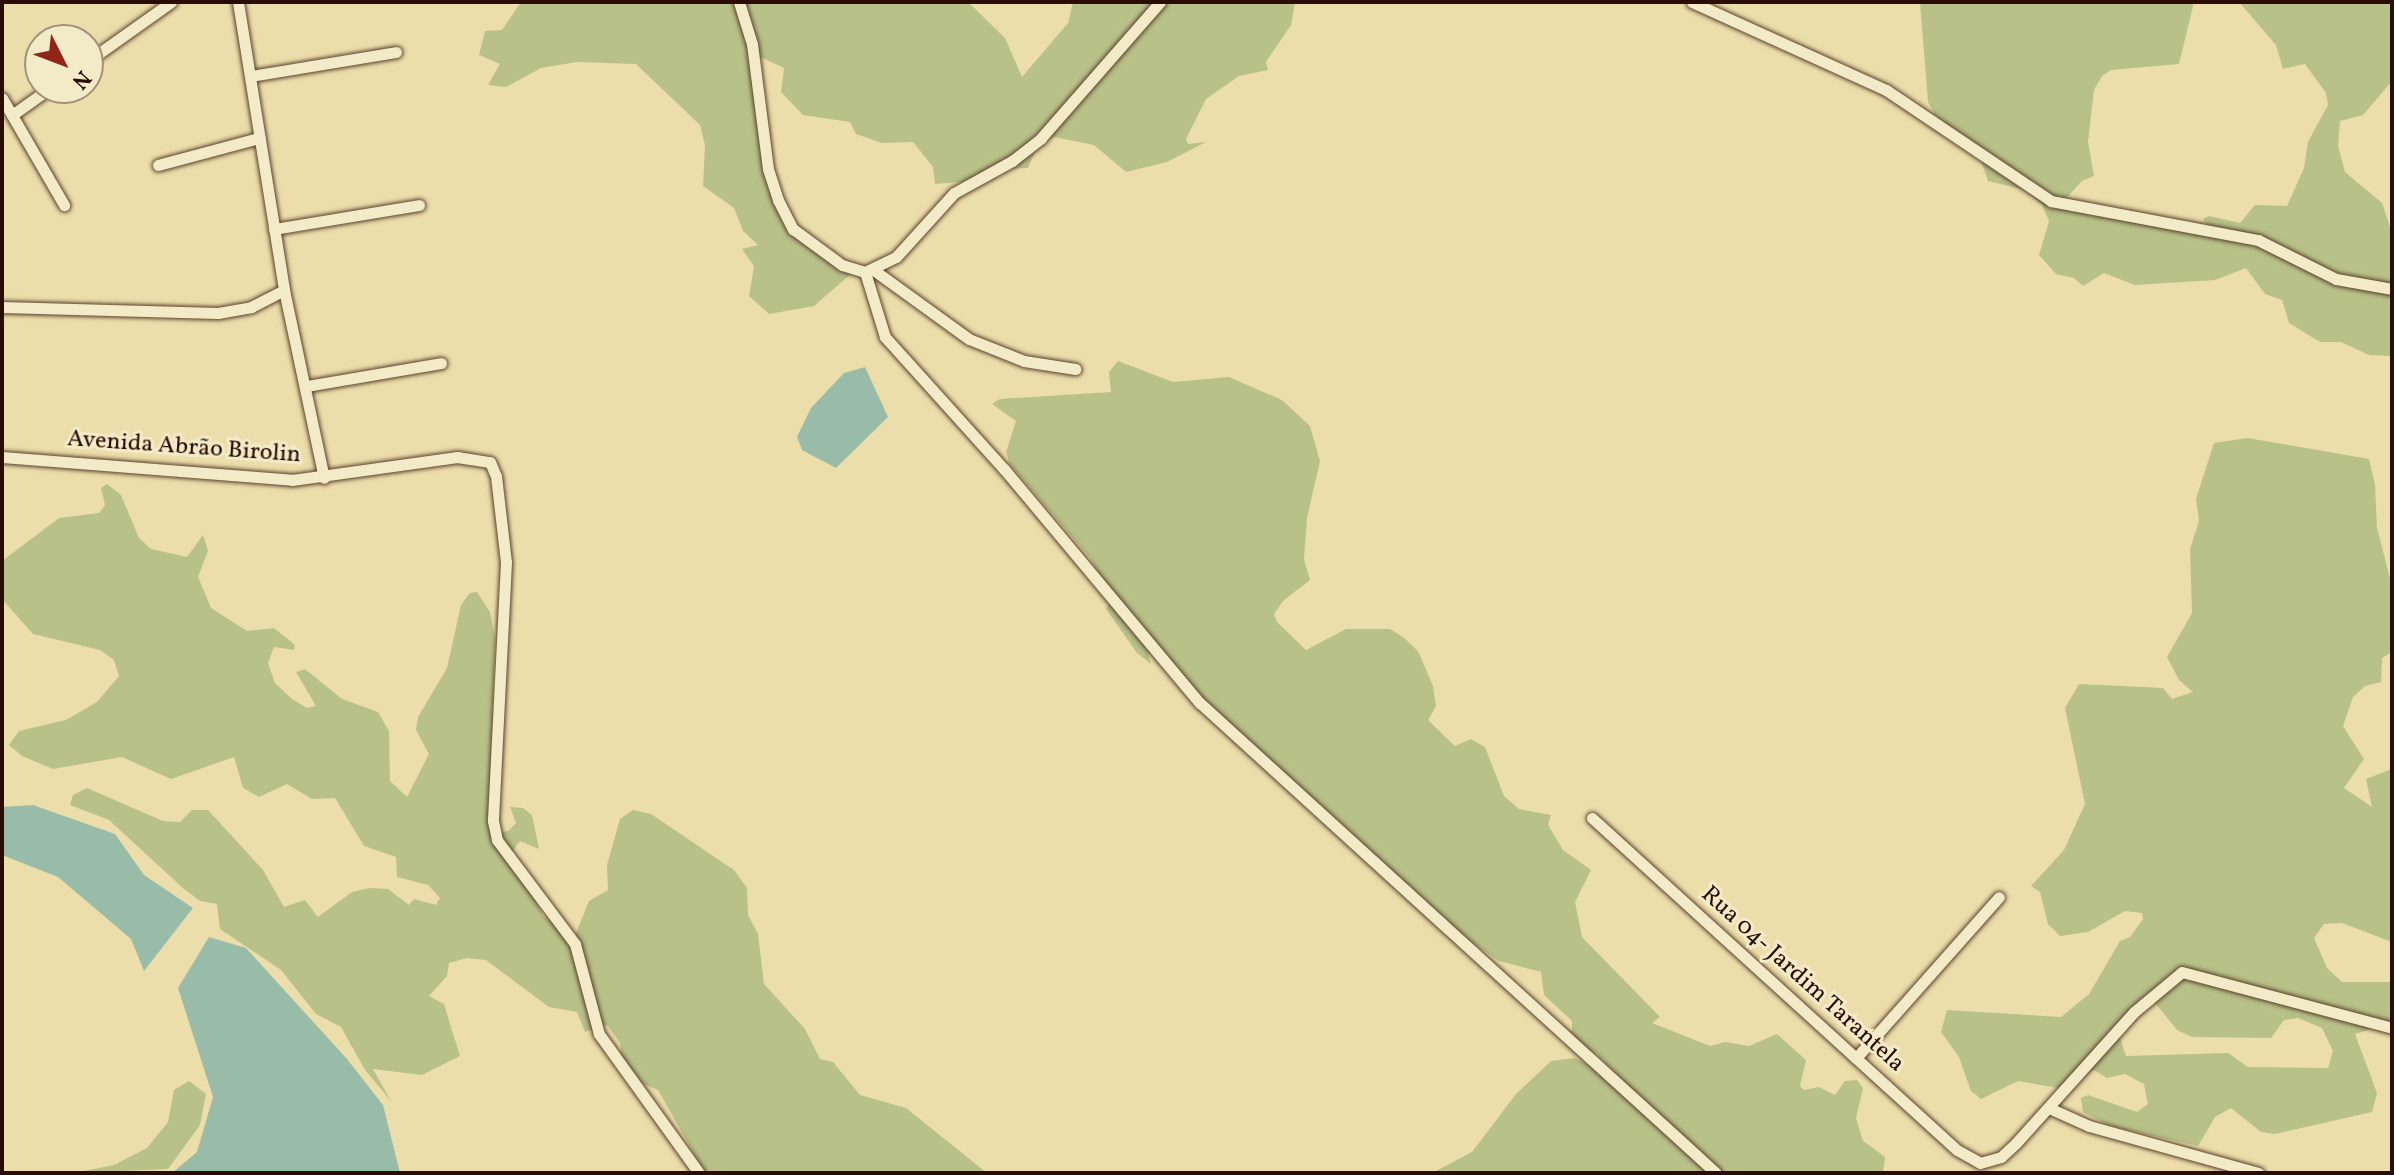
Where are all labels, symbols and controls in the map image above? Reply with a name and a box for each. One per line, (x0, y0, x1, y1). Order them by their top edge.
north arrow (24, 24, 104, 104)
text: N (64, 63, 98, 95)
street label: Avenida Abrão Birolin (66, 425, 302, 471)
street label: Rua 04- Jardim Tarantela (1694, 881, 1910, 1079)

